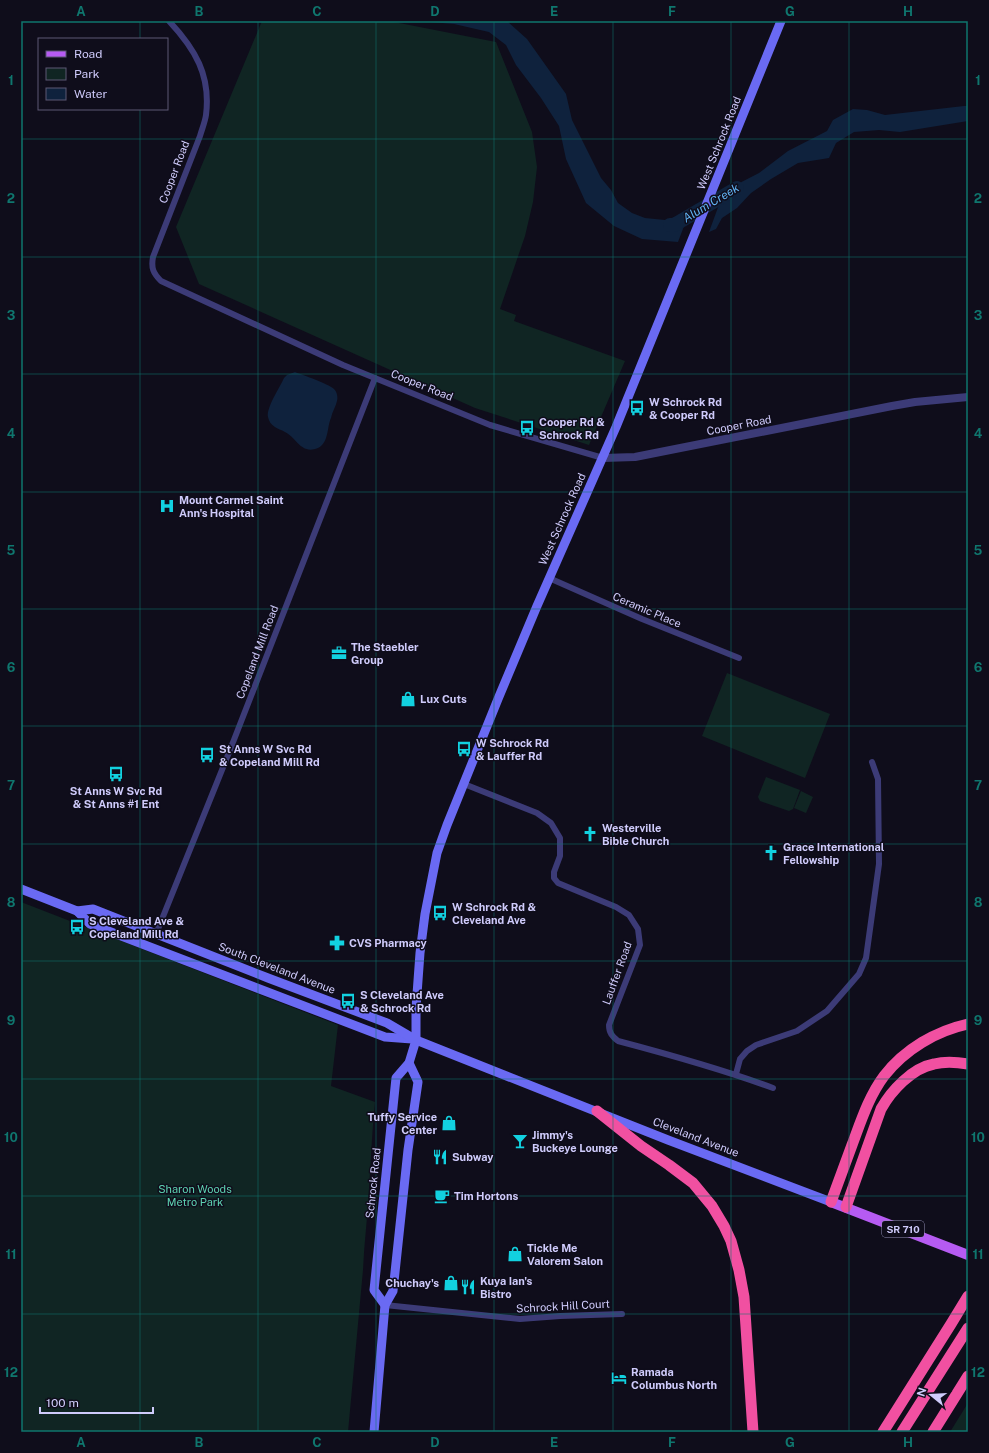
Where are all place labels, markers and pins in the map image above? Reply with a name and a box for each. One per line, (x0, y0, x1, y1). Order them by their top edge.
place label: W Schrock Rd & Cooper Rd (649, 396, 722, 421)
bus stop icon: W Schrock Rd & Cooper Rd (628, 399, 646, 417)
place label: Cooper Rd & Schrock Rd (539, 416, 605, 441)
bus stop icon: Cooper Rd & Schrock Rd (518, 419, 536, 437)
place label: Mount Carmel Saint Ann's Hospital (179, 494, 284, 519)
hospital icon: Mount Carmel Saint Ann's Hospital (158, 497, 176, 515)
place label: The Staebler Group (351, 641, 419, 666)
office icon: The Staebler Group (330, 644, 348, 662)
shop icon: Lux Cuts (399, 690, 417, 708)
place label: Lux Cuts (420, 693, 467, 705)
place label: W Schrock Rd & Lauffer Rd (476, 737, 549, 762)
bus stop icon: W Schrock Rd & Lauffer Rd (455, 740, 473, 758)
place label: St Anns W Svc Rd & Copeland Mill Rd (219, 743, 320, 768)
bus stop icon: St Anns W Svc Rd & Copeland Mill Rd (198, 746, 216, 764)
bus stop icon: St Anns W Svc Rd & St Anns #1 Ent (107, 765, 125, 783)
place label: St Anns W Svc Rd & St Anns #1 Ent (70, 785, 162, 810)
place label: Westerville Bible Church (602, 822, 669, 847)
church icon: Westerville Bible Church (581, 825, 599, 843)
place label: Grace International Fellowship (783, 841, 885, 866)
church icon: Grace International Fellowship (762, 844, 780, 862)
place label: W Schrock Rd & Cleveland Ave (452, 901, 537, 926)
bus stop icon: W Schrock Rd & Cleveland Ave (431, 904, 449, 922)
place label: S Cleveland Ave & Copeland Mill Rd (89, 915, 184, 940)
bus stop icon: S Cleveland Ave & Copeland Mill Rd (68, 918, 86, 936)
pharmacy icon: CVS Pharmacy (328, 934, 346, 952)
place label: CVS Pharmacy (349, 937, 428, 949)
place label: S Cleveland Ave & Schrock Rd (360, 989, 444, 1014)
bus stop icon: S Cleveland Ave & Schrock Rd (339, 992, 357, 1010)
place label: Tuffy Service Center (367, 1111, 437, 1136)
shop icon: Tuffy Service Center (440, 1114, 458, 1132)
place label: Jimmy's Buckeye Lounge (532, 1129, 618, 1154)
bar icon: Jimmy's Buckeye Lounge (511, 1132, 529, 1150)
restaurant icon: Subway (431, 1148, 449, 1166)
place label: Subway (452, 1151, 494, 1163)
cafe icon: Tim Hortons (433, 1187, 451, 1205)
place label: Tim Hortons (454, 1190, 518, 1202)
place label: Tickle Me Valorem Salon (527, 1242, 603, 1267)
shop icon: Tickle Me Valorem Salon (506, 1245, 524, 1263)
shop icon: Chuchay's (442, 1274, 460, 1292)
place label: Kuya Ian's Bistro (480, 1275, 532, 1300)
place label: Chuchay's (385, 1277, 439, 1289)
restaurant icon: Kuya Ian's Bistro (459, 1278, 477, 1296)
place label: Ramada Columbus North (631, 1366, 717, 1391)
hotel icon: Ramada Columbus North (610, 1369, 628, 1387)

